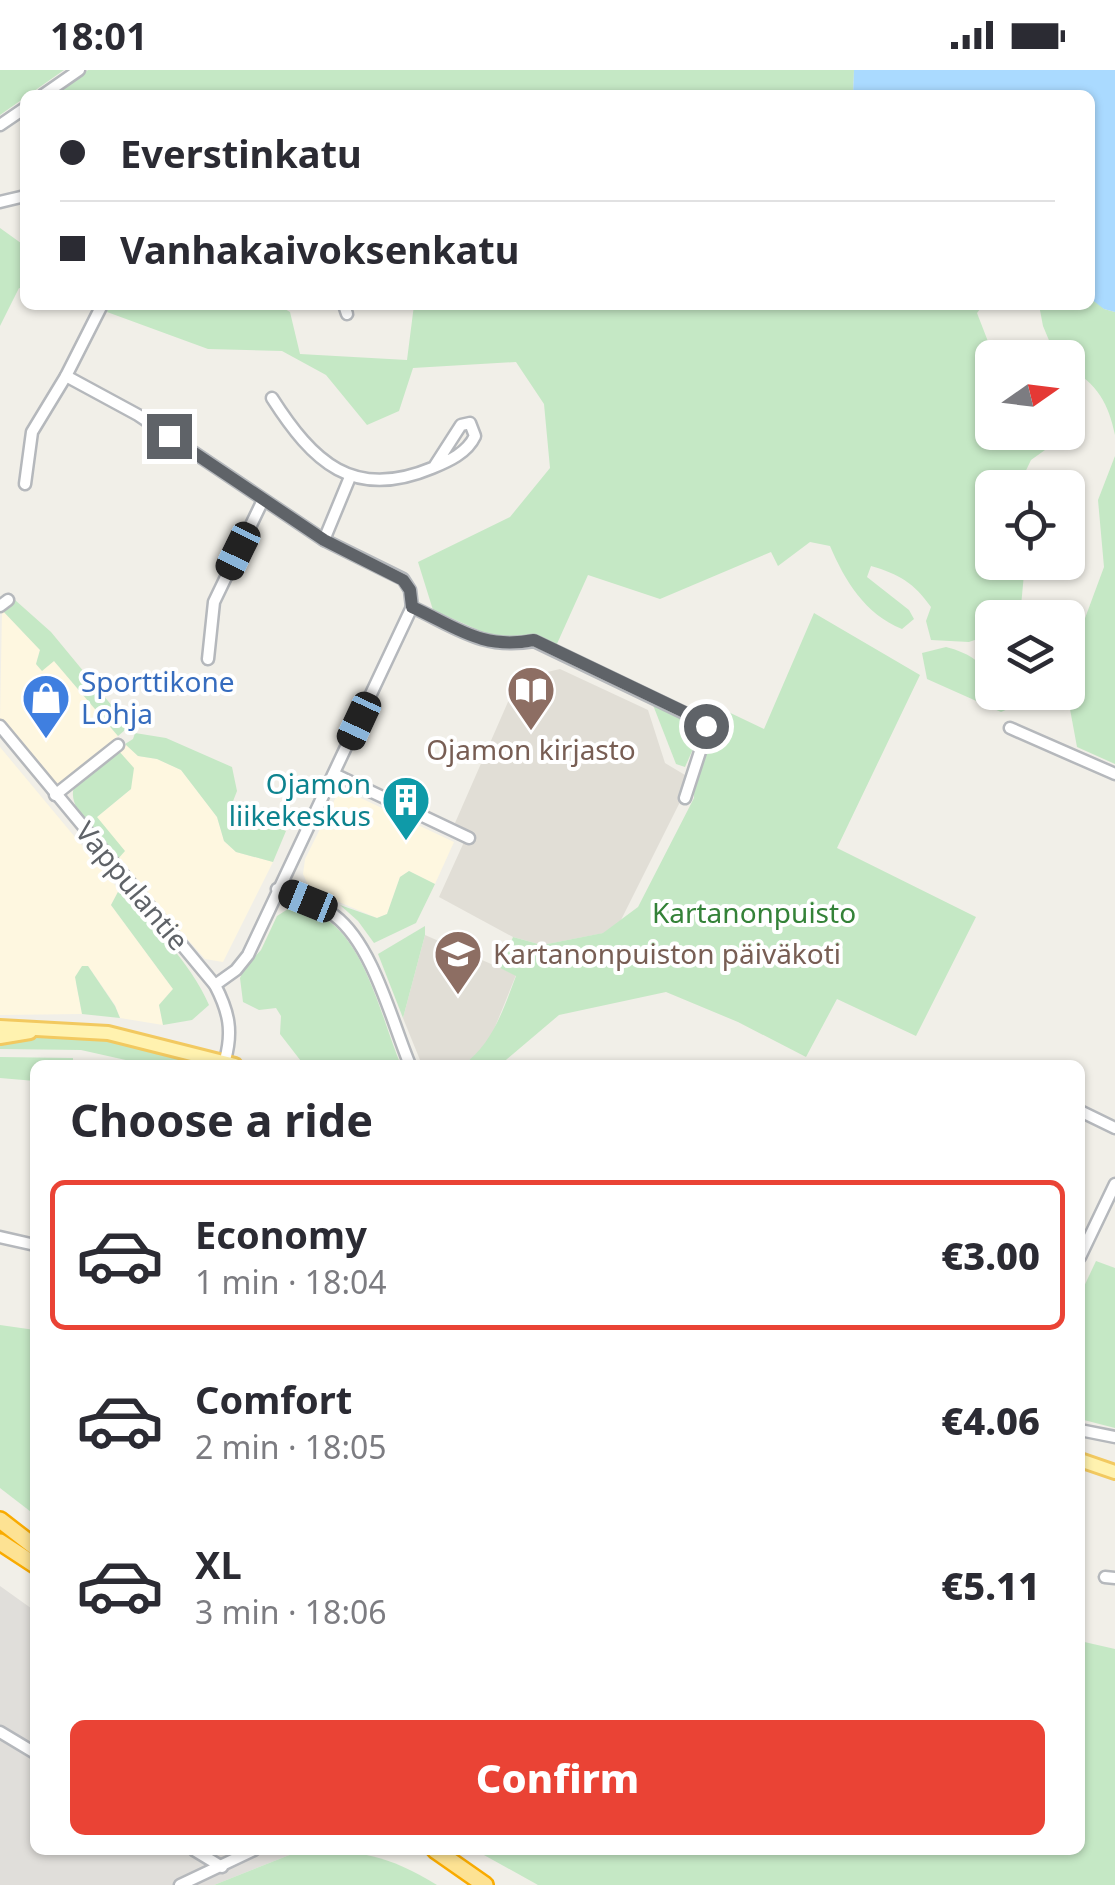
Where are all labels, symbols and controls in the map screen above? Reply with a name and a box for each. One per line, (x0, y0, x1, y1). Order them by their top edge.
text: 18:01 (50, 9, 148, 61)
text: Everstinkatu (120, 127, 362, 179)
text: Vanhakaivoksenkatu (120, 223, 520, 275)
north arrow (975, 340, 1085, 450)
map controls (975, 340, 1085, 710)
route end (147, 414, 192, 459)
button: locate (975, 470, 1085, 580)
car (211, 517, 265, 585)
button: layers (975, 600, 1085, 710)
place label: Sporttikone Lohja (81, 662, 235, 732)
library icon: Ojamon kirjasto (505, 664, 557, 732)
shop icon: Sporttikone Lohja (20, 672, 72, 740)
car (333, 687, 385, 755)
route start (684, 704, 729, 749)
place label: Ojamon kirjasto (426, 730, 636, 768)
place label: Ojamon liikekeskus (229, 764, 371, 834)
building icon: Ojamon liikekeskus (380, 774, 432, 842)
street label: Vappulantie (68, 813, 198, 958)
car (275, 876, 341, 926)
park label: Kartanonpuisto (652, 893, 856, 931)
school or university icon: Kartanonpuiston päiväkoti (432, 928, 484, 996)
place label: Kartanonpuiston päiväkoti (493, 934, 841, 972)
text: Choose a ride (70, 1089, 373, 1150)
text: Economy (195, 1208, 367, 1260)
icon: car (75, 1210, 165, 1300)
text: €3.00 (941, 1229, 1040, 1281)
text: 1 min · 18:04 (195, 1260, 387, 1303)
text: Comfort (195, 1373, 352, 1425)
icon: car (75, 1375, 165, 1465)
text: €4.06 (941, 1394, 1040, 1446)
text: 2 min · 18:05 (195, 1425, 387, 1468)
text: XL (195, 1538, 242, 1590)
icon: car (75, 1540, 165, 1630)
text: €5.11 (941, 1559, 1040, 1611)
text: 3 min · 18:06 (195, 1590, 387, 1633)
button: Confirm (70, 1720, 1045, 1835)

